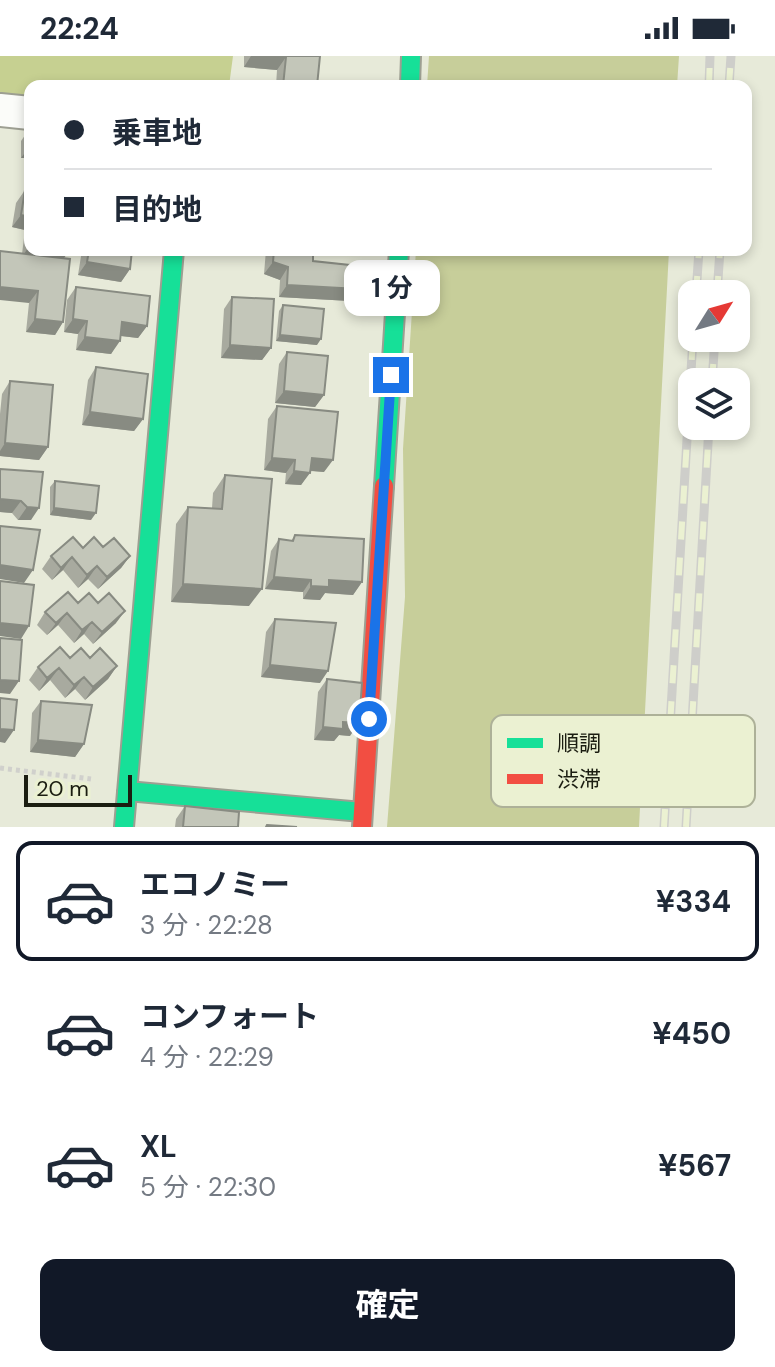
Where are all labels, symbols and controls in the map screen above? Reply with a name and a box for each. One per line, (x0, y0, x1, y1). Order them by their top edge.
text: 22:24 (40, 9, 119, 48)
text: 乗車地 (112, 113, 202, 152)
text: 目的地 (112, 190, 202, 229)
callout: 1 分 (343, 259, 439, 315)
text: 1 分 (371, 271, 413, 305)
north arrow (678, 280, 750, 352)
map controls (678, 280, 750, 440)
route end (373, 357, 409, 393)
button: layers (678, 368, 750, 440)
route start (351, 701, 387, 737)
legend (491, 715, 755, 807)
text: 順調 (557, 729, 601, 758)
text: 渋滞 (557, 765, 601, 794)
scale bar (24, 771, 132, 807)
text: 20 m (36, 774, 89, 803)
icon: car (44, 865, 116, 937)
text: エコノミー (140, 865, 290, 904)
text: ¥334 (656, 882, 731, 921)
text: 3 分 · 22:28 (140, 908, 273, 942)
icon: car (44, 997, 116, 1069)
text: コンフォート (140, 997, 319, 1036)
text: ¥450 (652, 1014, 731, 1053)
text: 4 分 · 22:29 (140, 1040, 274, 1074)
text: XL (140, 1127, 177, 1166)
icon: car (44, 1129, 116, 1201)
text: ¥567 (658, 1146, 731, 1185)
text: 5 分 · 22:30 (140, 1170, 276, 1204)
button: 確定 (40, 1259, 735, 1351)

